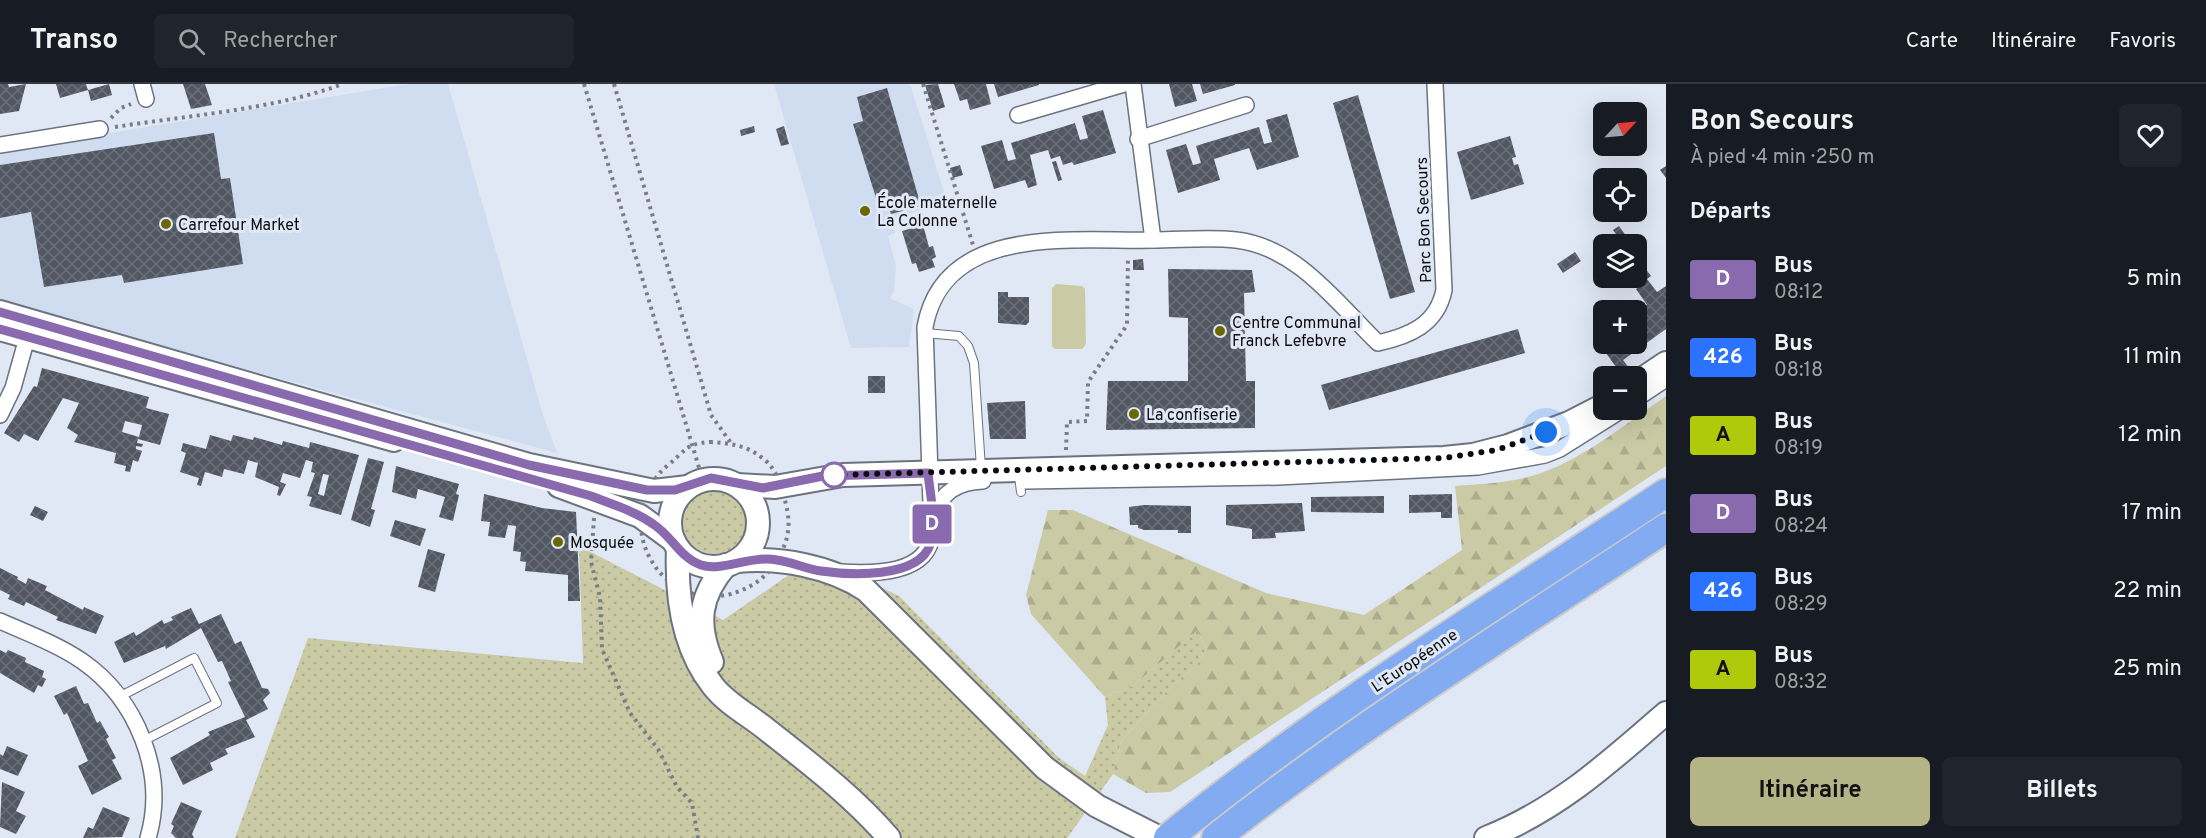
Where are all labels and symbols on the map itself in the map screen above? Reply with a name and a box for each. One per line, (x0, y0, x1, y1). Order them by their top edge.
north arrow (1593, 102, 1647, 156)
street label: Parc Bon Secours (1413, 157, 1437, 283)
place label: École maternelle La Colonne (877, 192, 997, 232)
marker: École maternelle La Colonne (858, 204, 872, 218)
place label: Carrefour Market (178, 216, 300, 236)
marker: Carrefour Market (159, 217, 173, 231)
place label: Centre Communal Franck Lefebvre (1232, 314, 1361, 352)
marker: Centre Communal Franck Lefebvre (1213, 324, 1227, 338)
place label: La confiserie (1146, 406, 1237, 426)
marker: La confiserie (1127, 407, 1141, 421)
your location (1531, 417, 1561, 447)
unlabelled marker (821, 462, 847, 488)
line badge: D (912, 504, 952, 544)
place label: Mosquée (570, 534, 634, 554)
marker: Mosquée (551, 535, 565, 549)
street label: L'Européenne (1368, 626, 1462, 698)

